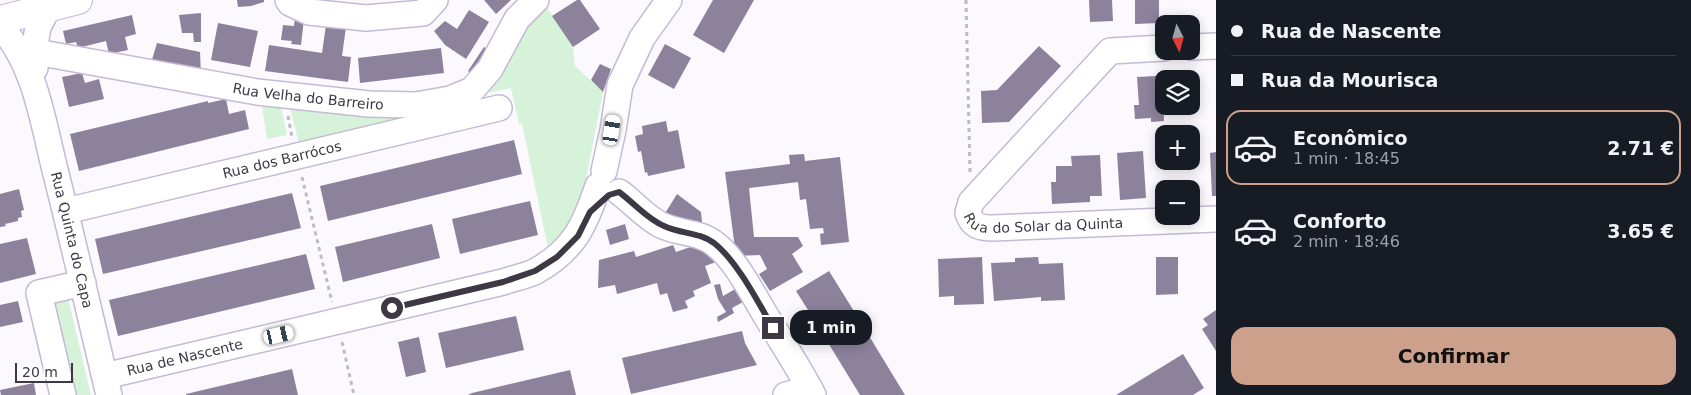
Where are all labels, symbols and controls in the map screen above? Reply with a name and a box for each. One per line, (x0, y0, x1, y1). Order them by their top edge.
north arrow (1155, 15, 1200, 60)
map controls (1155, 15, 1200, 225)
text: Rua de Nascente (1261, 20, 1441, 42)
text: Rua da Mourisca (1261, 69, 1438, 91)
button: layers (1155, 70, 1200, 115)
street label: Rua Velha do Barreiro (232, 80, 384, 112)
car (602, 114, 621, 146)
button: + (1155, 125, 1200, 170)
icon: car (1233, 125, 1278, 170)
text: Econômico (1293, 127, 1408, 149)
text: 2.71 € (1607, 137, 1674, 159)
street label: Rua dos Barrócos (221, 138, 343, 181)
text: 1 min · 18:45 (1293, 149, 1400, 168)
street label: Rua Quinta do Capa (48, 170, 96, 310)
button: − (1155, 180, 1200, 225)
icon: car (1233, 208, 1278, 253)
street label: Rua do Solar da Quinta (961, 210, 1123, 236)
text: Conforto (1293, 210, 1386, 232)
text: 3.65 € (1607, 220, 1674, 242)
text: 2 min · 18:46 (1293, 232, 1400, 251)
route start (381, 297, 403, 319)
callout: 1 min (790, 310, 873, 346)
route end (762, 317, 784, 339)
text: 1 min (806, 318, 856, 337)
car (262, 324, 295, 346)
button: Confirmar (1231, 327, 1676, 385)
street label: Rua de Nascente (125, 336, 244, 379)
scale bar (15, 360, 72, 383)
text: 20 m (22, 364, 58, 380)

